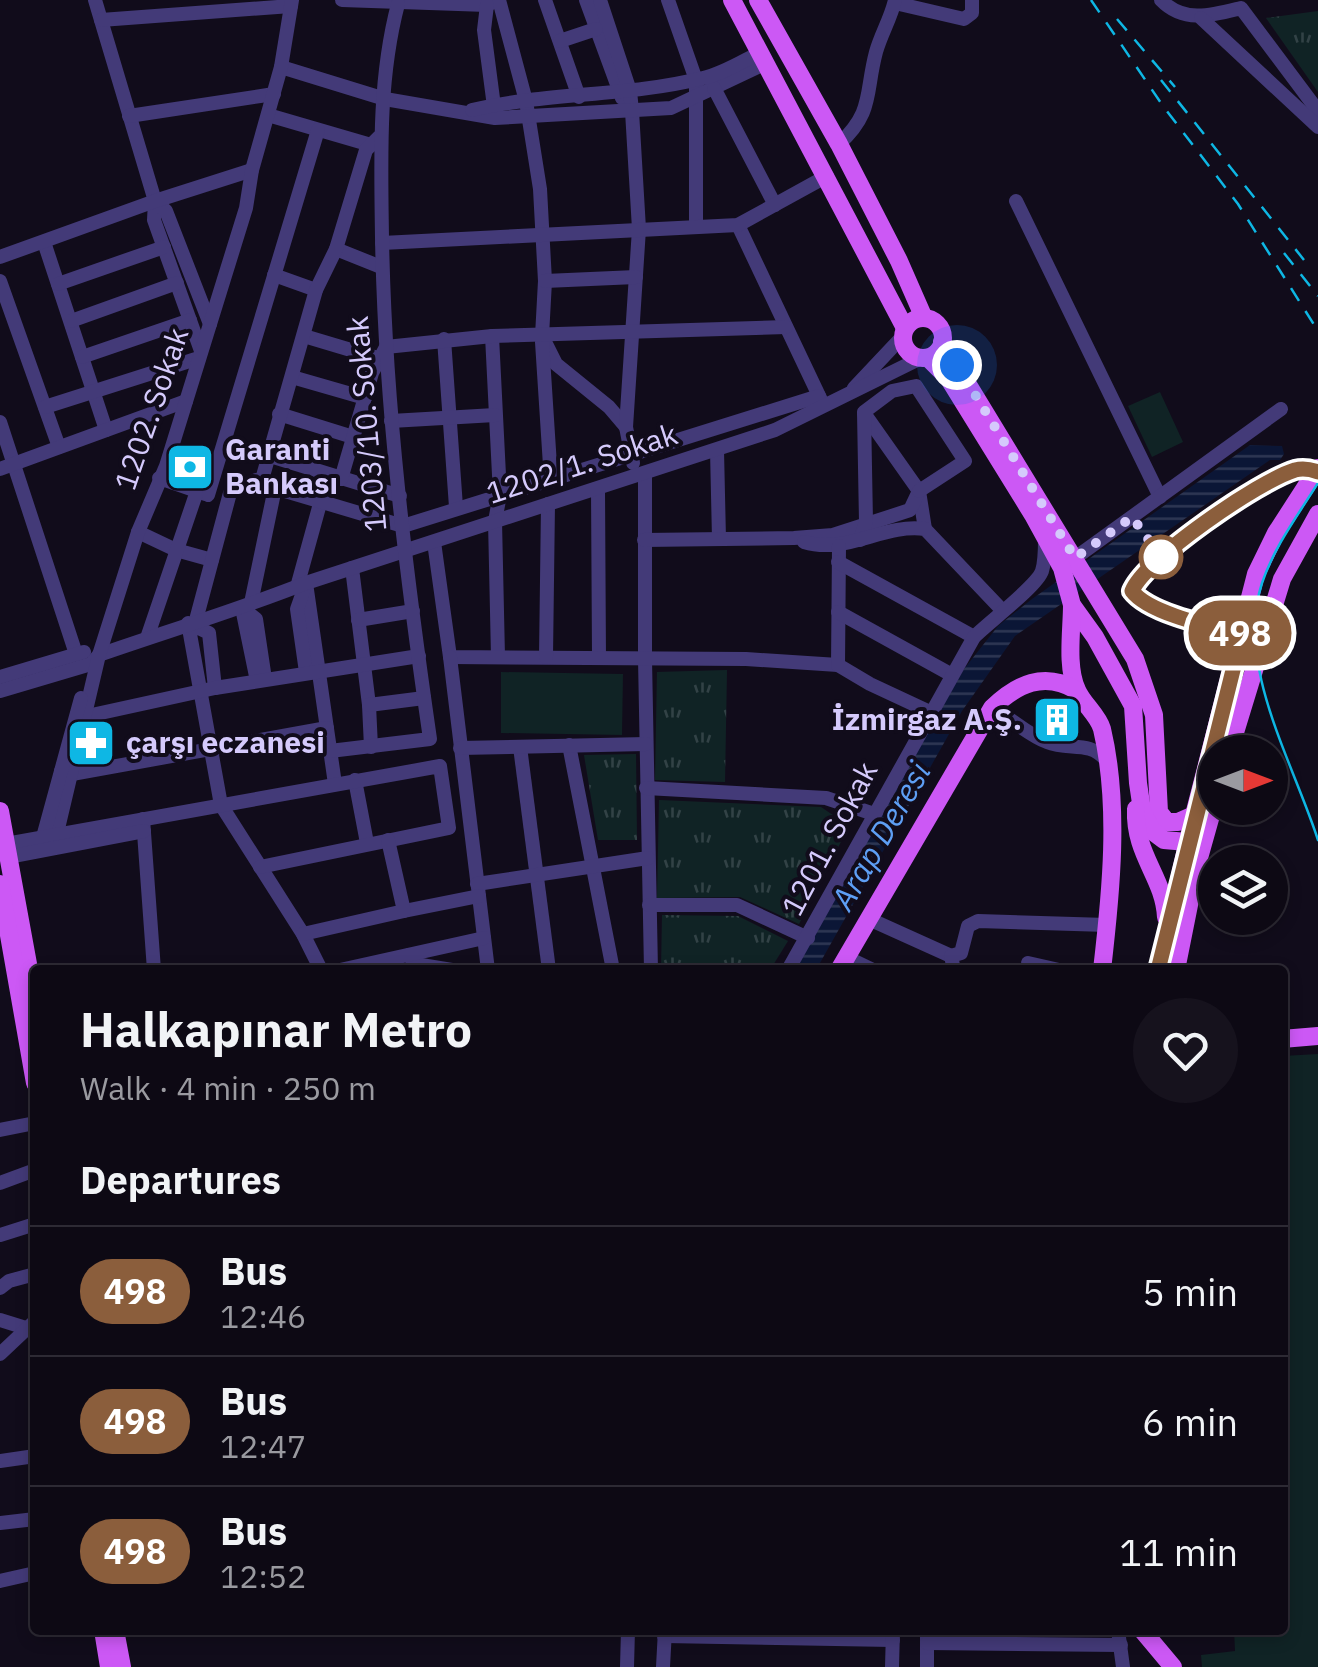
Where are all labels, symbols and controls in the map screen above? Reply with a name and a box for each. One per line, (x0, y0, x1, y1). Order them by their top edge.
street label: 1203/10. Sokak (337, 314, 394, 534)
street label: 1202. Sokak (105, 322, 197, 495)
your location (932, 340, 982, 390)
street label: 1202/1. Sokak (481, 413, 682, 512)
place label: Garanti Bankası (225, 429, 338, 502)
bank icon: Garanti Bankası (164, 441, 216, 493)
unlabelled marker (1140, 536, 1182, 578)
line badge: 498 (1182, 600, 1298, 666)
text: 498 (1208, 610, 1272, 656)
building icon: İzmirgaz A.Ş. (1031, 694, 1083, 746)
place label: İzmirgaz A.Ş. (832, 699, 1022, 738)
pharmacy icon: çarşı eczanesi (65, 717, 117, 769)
place label: çarşı eczanesi (126, 722, 325, 761)
north arrow (1198, 735, 1288, 825)
map controls (1198, 735, 1288, 935)
water label: Arap Deresi (820, 753, 940, 918)
street label: 1201. Sokak (772, 754, 886, 922)
button: layers (1198, 845, 1288, 935)
text: Halkapınar Metro (80, 998, 472, 1060)
button: heart (1133, 998, 1238, 1103)
text: Walk · 4 min · 250 m (80, 1067, 376, 1109)
text: Departures (80, 1155, 281, 1204)
text: Bus (220, 1246, 287, 1295)
text: 5 min (1142, 1267, 1238, 1316)
text: 498 (103, 1268, 167, 1314)
text: 12:46 (220, 1295, 306, 1337)
text: Bus (220, 1376, 287, 1425)
text: 6 min (1142, 1397, 1238, 1446)
text: 498 (103, 1398, 167, 1444)
text: 12:47 (220, 1425, 306, 1467)
text: Bus (220, 1506, 287, 1555)
text: 11 min (1119, 1527, 1238, 1576)
text: 498 (103, 1528, 167, 1574)
text: 12:52 (220, 1555, 306, 1597)

